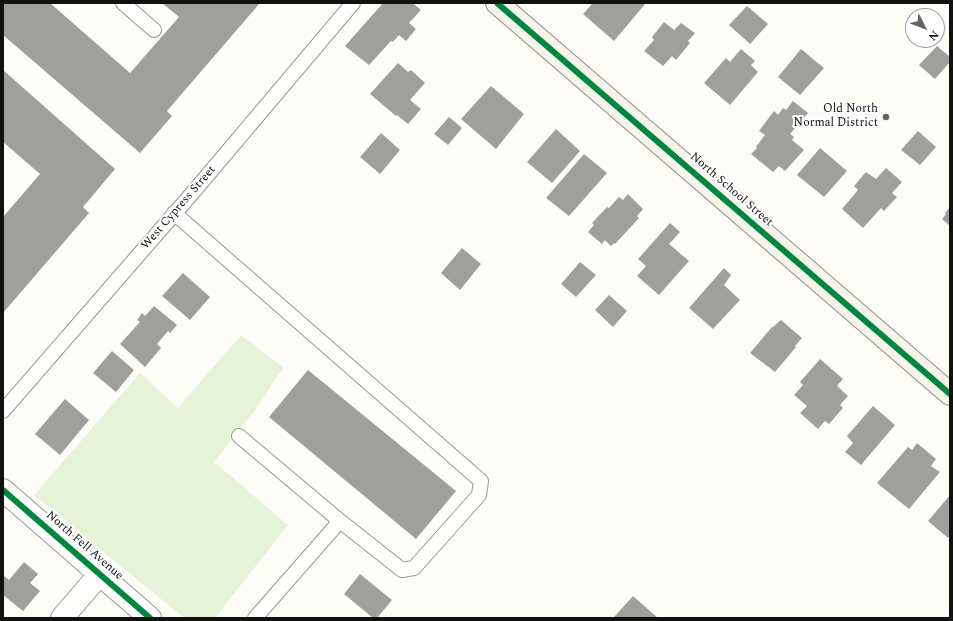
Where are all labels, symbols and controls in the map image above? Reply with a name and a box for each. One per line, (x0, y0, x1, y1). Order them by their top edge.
north arrow (905, 8, 945, 48)
text: N (924, 27, 943, 45)
place label: Old North Normal District (794, 103, 878, 131)
marker: Old North Normal District (881, 112, 891, 122)
street label: North School Street (686, 150, 776, 230)
street label: West Cypress Street (139, 163, 219, 253)
street label: North Fell Avenue (42, 509, 126, 583)

